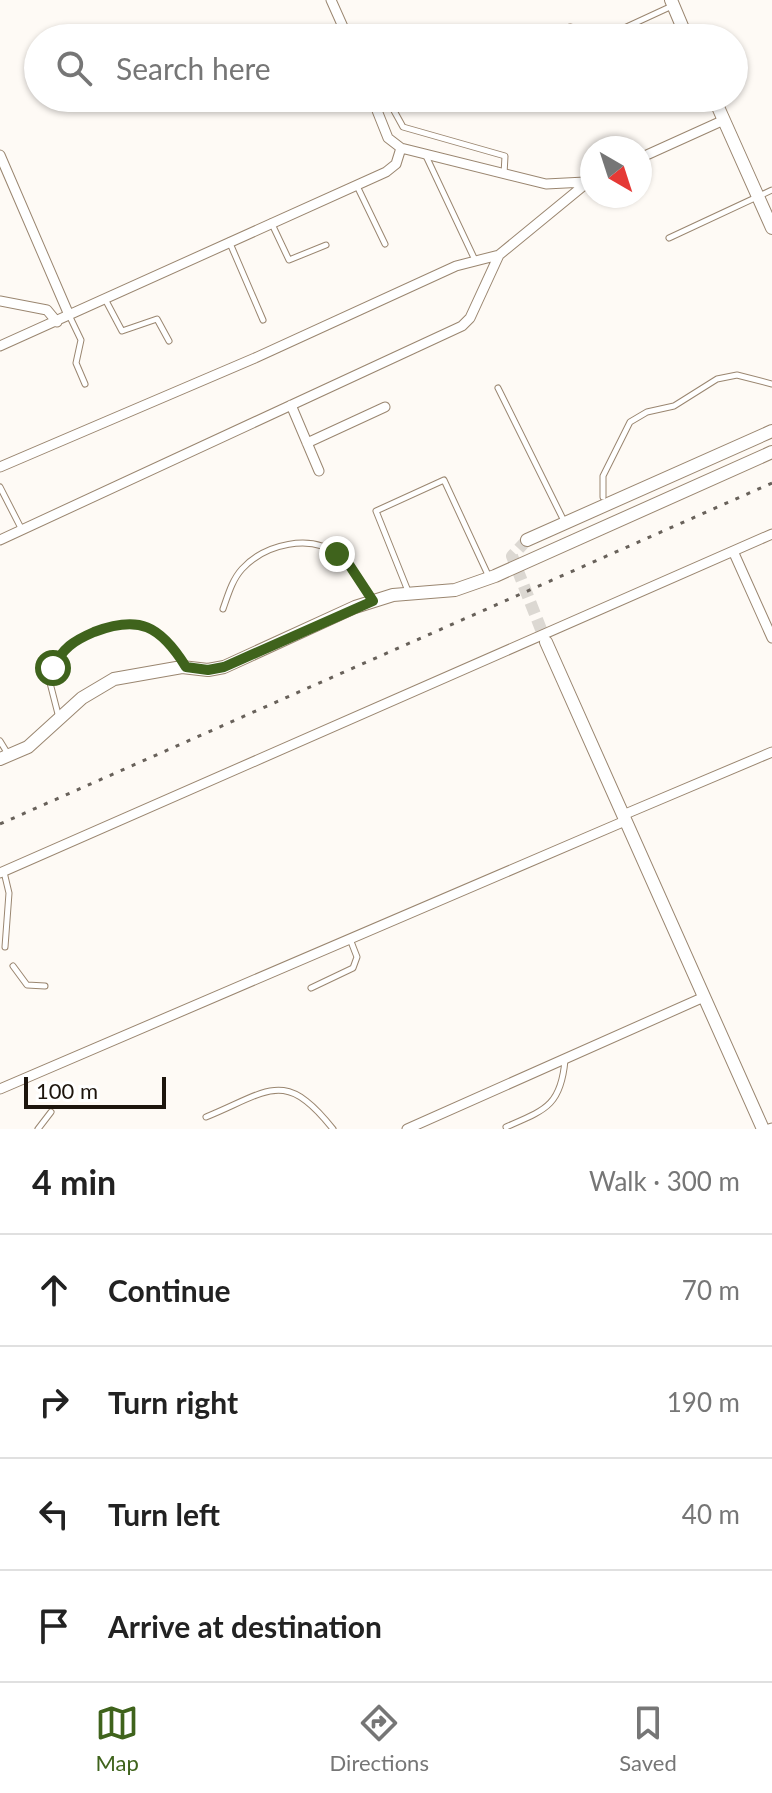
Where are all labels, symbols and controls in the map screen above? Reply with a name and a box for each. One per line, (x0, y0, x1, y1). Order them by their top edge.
search box (24, 24, 748, 112)
icon: search (52, 46, 96, 90)
text: Search here (116, 50, 271, 86)
north arrow (580, 136, 652, 208)
route end (319, 536, 355, 572)
route start (35, 650, 71, 686)
scale bar (24, 1073, 166, 1109)
text: 100 m (36, 1077, 98, 1104)
text: 4 min (32, 1161, 116, 1202)
text: Walk · 300 m (589, 1165, 740, 1197)
icon: ahead (32, 1268, 76, 1312)
text: Continue (108, 1272, 231, 1308)
text: 70 m (682, 1274, 740, 1306)
icon: right (32, 1380, 76, 1424)
text: Turn right (108, 1384, 238, 1420)
text: 190 m (667, 1386, 740, 1418)
icon: left (32, 1492, 76, 1536)
text: Turn left (108, 1496, 220, 1532)
text: 40 m (682, 1498, 740, 1530)
icon: arrive (32, 1604, 76, 1648)
text: Arrive at destination (108, 1608, 382, 1644)
tab: Map (95, 1701, 139, 1776)
tab: Directions (330, 1701, 429, 1776)
tab: Saved (619, 1701, 677, 1776)

